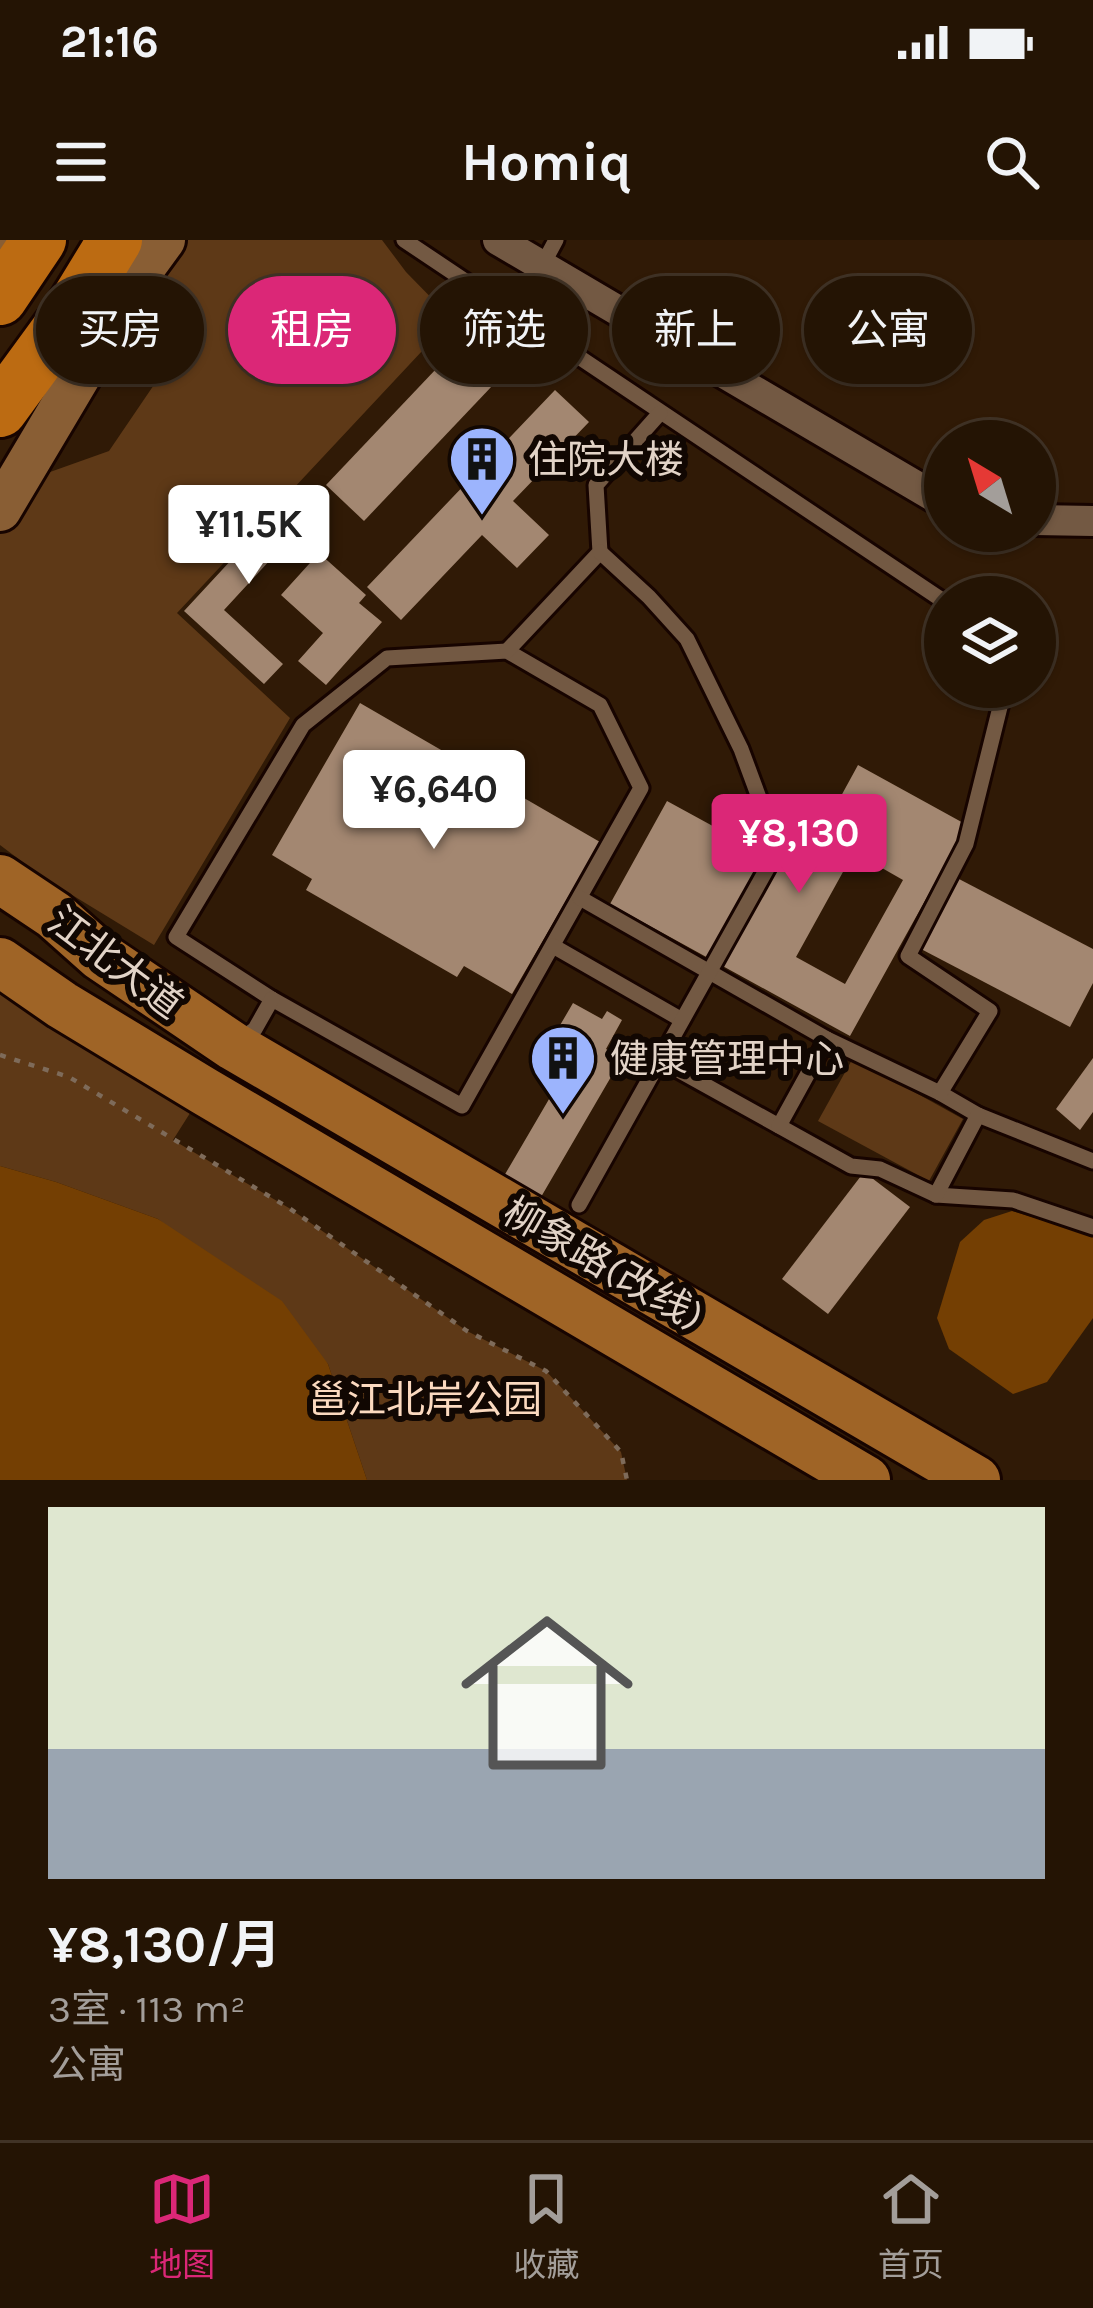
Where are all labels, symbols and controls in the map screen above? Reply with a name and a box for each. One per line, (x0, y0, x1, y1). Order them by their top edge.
text: 21:16 (60, 16, 159, 68)
icon: menu (48, 129, 114, 195)
icon: search (979, 129, 1045, 195)
text: Homiq (461, 130, 632, 194)
chip: 买房 (36, 276, 204, 384)
chip: 租房 (228, 276, 396, 384)
chip: 筛选 (420, 276, 588, 384)
chip: 新上 (612, 276, 780, 384)
chip: 公寓 (804, 276, 972, 384)
north arrow (924, 420, 1056, 552)
map controls (924, 420, 1056, 708)
building icon: 住院大楼 (447, 424, 517, 518)
place label: 住院大楼 (528, 437, 684, 483)
pin: ¥11.5K (151, 485, 347, 587)
text: ¥11.5K (195, 501, 303, 547)
button: layers (924, 576, 1056, 708)
pin: ¥6,640 (336, 750, 532, 852)
text: ¥6,640 (370, 766, 498, 812)
pin: ¥8,130 (701, 794, 897, 896)
text: ¥8,130 (739, 810, 859, 856)
street label: 江北大道 (39, 897, 192, 1028)
building icon: 健康管理中心 (528, 1023, 598, 1117)
place label: 健康管理中心 (610, 1036, 844, 1082)
street label: 柳象路(改线) (496, 1188, 711, 1339)
park label: 邕江北岸公园 (308, 1377, 542, 1423)
icon: home (439, 1585, 655, 1801)
text: ¥8,130/月 (48, 1915, 281, 1975)
text: 3室 · 113 m² (48, 1986, 246, 2032)
text: 公寓 (48, 2042, 126, 2088)
tab: 地图 (149, 2166, 215, 2286)
tab: 收藏 (513, 2166, 579, 2286)
tab: 首页 (878, 2166, 944, 2286)

